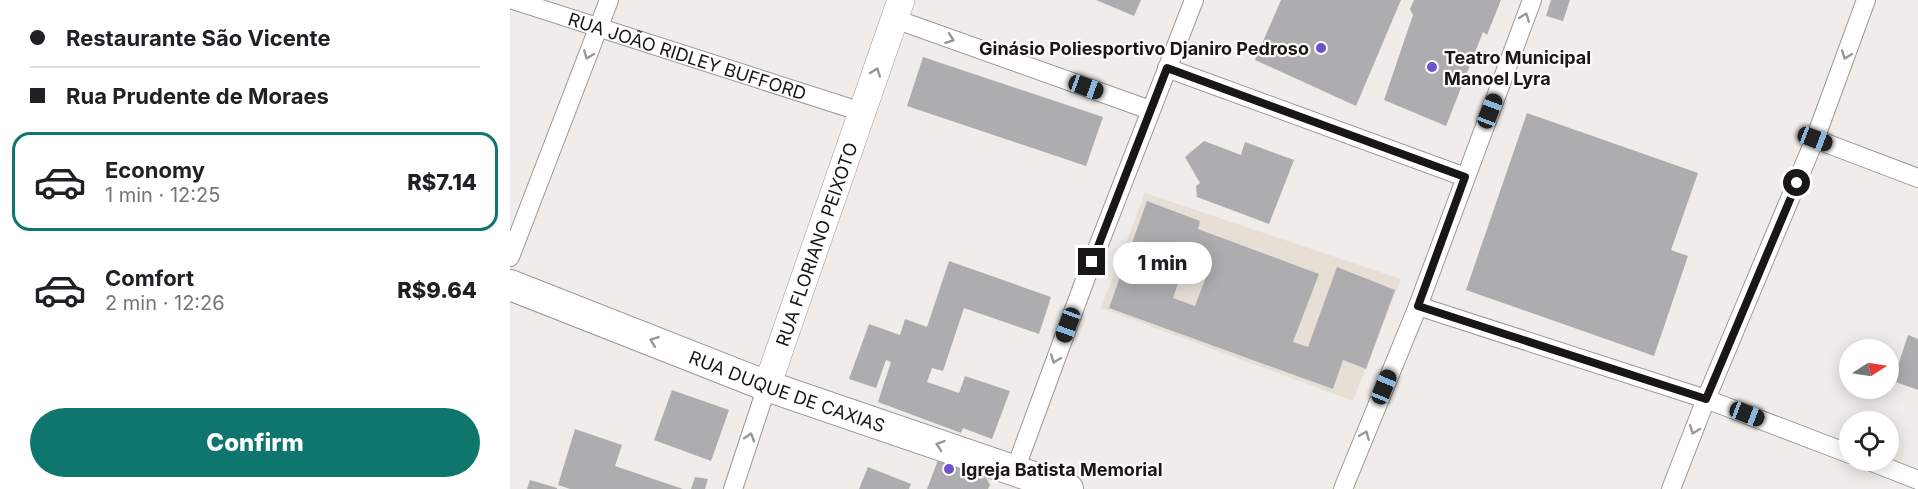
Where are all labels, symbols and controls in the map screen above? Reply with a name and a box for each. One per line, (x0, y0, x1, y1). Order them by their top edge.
street label: RUA JOÃO RIDLEY BUFFORD (566, 8, 809, 104)
one-way arrow (1518, 13, 1530, 24)
text: Restaurante São Vicente (66, 25, 330, 51)
one-way arrow (944, 31, 955, 44)
place label: Ginásio Poliesportivo Djaniro Pedroso (979, 38, 1309, 59)
marker: Ginásio Poliesportivo Djaniro Pedroso (1314, 41, 1328, 55)
place label: Teatro Municipal Manoel Lyra (1444, 47, 1591, 89)
one-way arrow (583, 49, 596, 60)
one-way arrow (1841, 49, 1853, 60)
marker: Teatro Municipal Manoel Lyra (1425, 60, 1439, 74)
one-way arrow (869, 68, 881, 79)
car (1066, 72, 1106, 102)
text: Rua Prudente de Moraes (66, 83, 329, 109)
car (1475, 91, 1505, 131)
car (1795, 124, 1835, 154)
street label: RUA FLORIANO PEIXOTO (771, 140, 861, 349)
icon: car (33, 155, 87, 209)
text: Economy (105, 157, 205, 183)
text: R$7.14 (407, 169, 477, 195)
route start (1783, 169, 1810, 196)
text: 1 min · 12:25 (105, 183, 220, 207)
callout: 1 min (1113, 241, 1212, 283)
route end (1078, 248, 1105, 275)
text: 1 min (1137, 251, 1188, 275)
icon: car (33, 263, 87, 317)
text: Comfort (105, 265, 194, 291)
text: R$9.64 (397, 277, 477, 303)
text: 2 min · 12:26 (105, 291, 225, 315)
car (1053, 305, 1083, 345)
one-way arrow (650, 336, 660, 349)
north arrow (1839, 339, 1899, 399)
map controls (1839, 339, 1899, 471)
street label: RUA DUQUE DE CAXIAS (686, 346, 888, 436)
one-way arrow (1050, 354, 1063, 364)
car (1369, 367, 1399, 407)
car (1727, 399, 1767, 429)
button: Confirm (30, 408, 480, 477)
button: locate (1839, 411, 1899, 471)
one-way arrow (1689, 424, 1701, 435)
one-way arrow (1358, 430, 1370, 441)
one-way arrow (743, 432, 756, 443)
one-way arrow (935, 439, 946, 452)
place label: Igreja Batista Memorial (961, 459, 1163, 480)
marker: Igreja Batista Memorial (942, 462, 956, 476)

